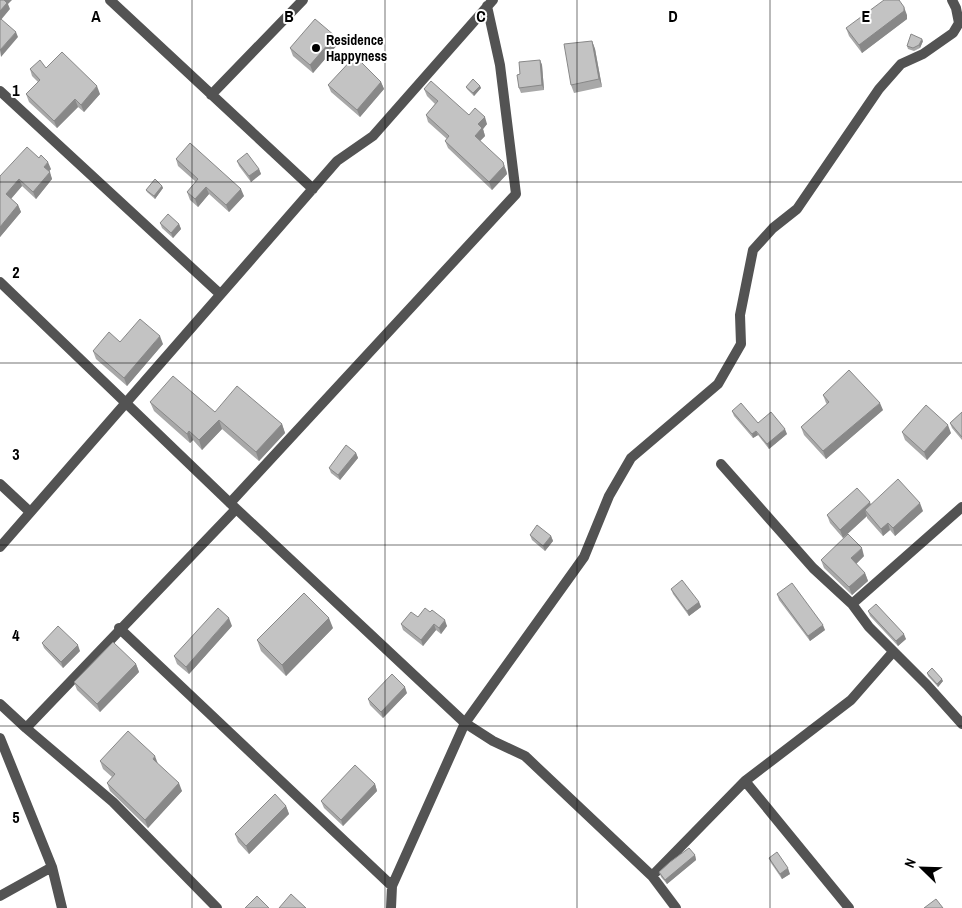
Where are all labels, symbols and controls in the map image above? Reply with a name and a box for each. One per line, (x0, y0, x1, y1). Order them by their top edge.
text: A (91, 5, 101, 27)
text: B (284, 5, 294, 27)
text: C (476, 5, 486, 27)
text: D (668, 5, 678, 27)
text: E (862, 5, 871, 27)
place label: Residence Happyness (326, 31, 387, 65)
marker: Residence Happyness (310, 42, 322, 54)
text: 1 (12, 79, 20, 101)
text: 2 (12, 261, 20, 283)
text: 3 (12, 443, 20, 465)
text: 4 (12, 624, 20, 646)
text: 5 (12, 806, 20, 828)
north arrow (897, 843, 947, 893)
text: N (900, 856, 920, 870)

